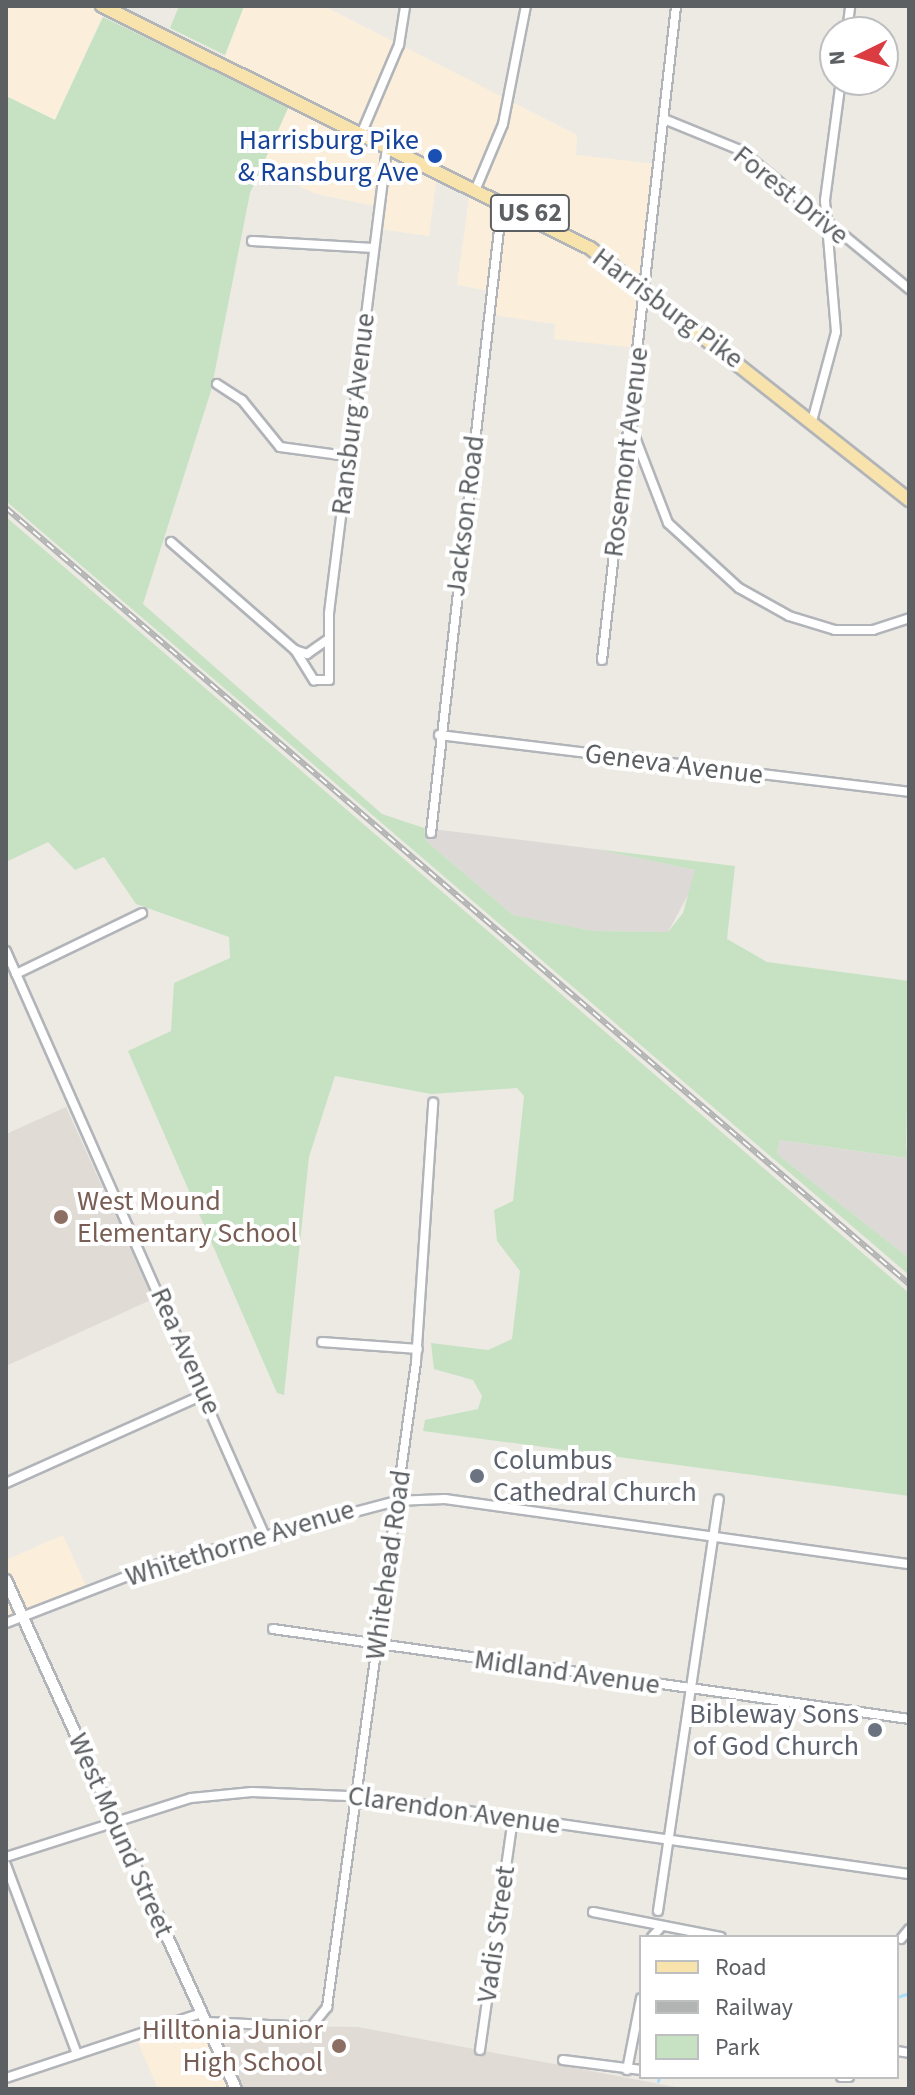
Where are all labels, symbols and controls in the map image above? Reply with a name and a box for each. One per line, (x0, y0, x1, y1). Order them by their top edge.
north arrow (819, 16, 899, 96)
text: N (821, 49, 854, 67)
place label: Harrisburg Pike & Ransburg Ave (238, 123, 419, 189)
street label: Forest Drive (726, 138, 856, 252)
marker: Harrisburg Pike & Ransburg Ave (426, 147, 444, 165)
road number: US 62 (488, 191, 572, 235)
street label: Harrisburg Pike (586, 240, 750, 376)
street label: Ransburg Avenue (324, 311, 382, 517)
street label: Rosemont Avenue (596, 345, 656, 559)
street label: Jackson Road (438, 434, 492, 598)
street label: Geneva Avenue (583, 736, 765, 792)
place label: West Mound Elementary School (77, 1184, 298, 1250)
marker: West Mound Elementary School (52, 1208, 70, 1226)
street label: Rea Avenue (143, 1282, 229, 1420)
place label: Columbus Cathedral Church (493, 1443, 697, 1509)
marker: Columbus Cathedral Church (468, 1467, 486, 1485)
street label: Whitehead Road (358, 1468, 418, 1662)
street label: Whitethorne Avenue (122, 1492, 358, 1594)
street label: Midland Avenue (472, 1642, 662, 1702)
place label: Bibleway Sons of God Church (689, 1697, 859, 1763)
marker: Bibleway Sons of God Church (866, 1721, 884, 1739)
street label: West Mound Street (61, 1728, 181, 1942)
street label: Clarendon Avenue (346, 1778, 562, 1842)
street label: Vadis Street (470, 1863, 522, 2005)
legend (639, 1935, 899, 2079)
text: Road (715, 1950, 767, 1985)
text: Railway (715, 1990, 793, 2025)
place label: Hilltonia Junior High School (142, 2013, 323, 2079)
text: Park (715, 2030, 760, 2065)
marker: Hilltonia Junior High School (330, 2037, 348, 2055)

